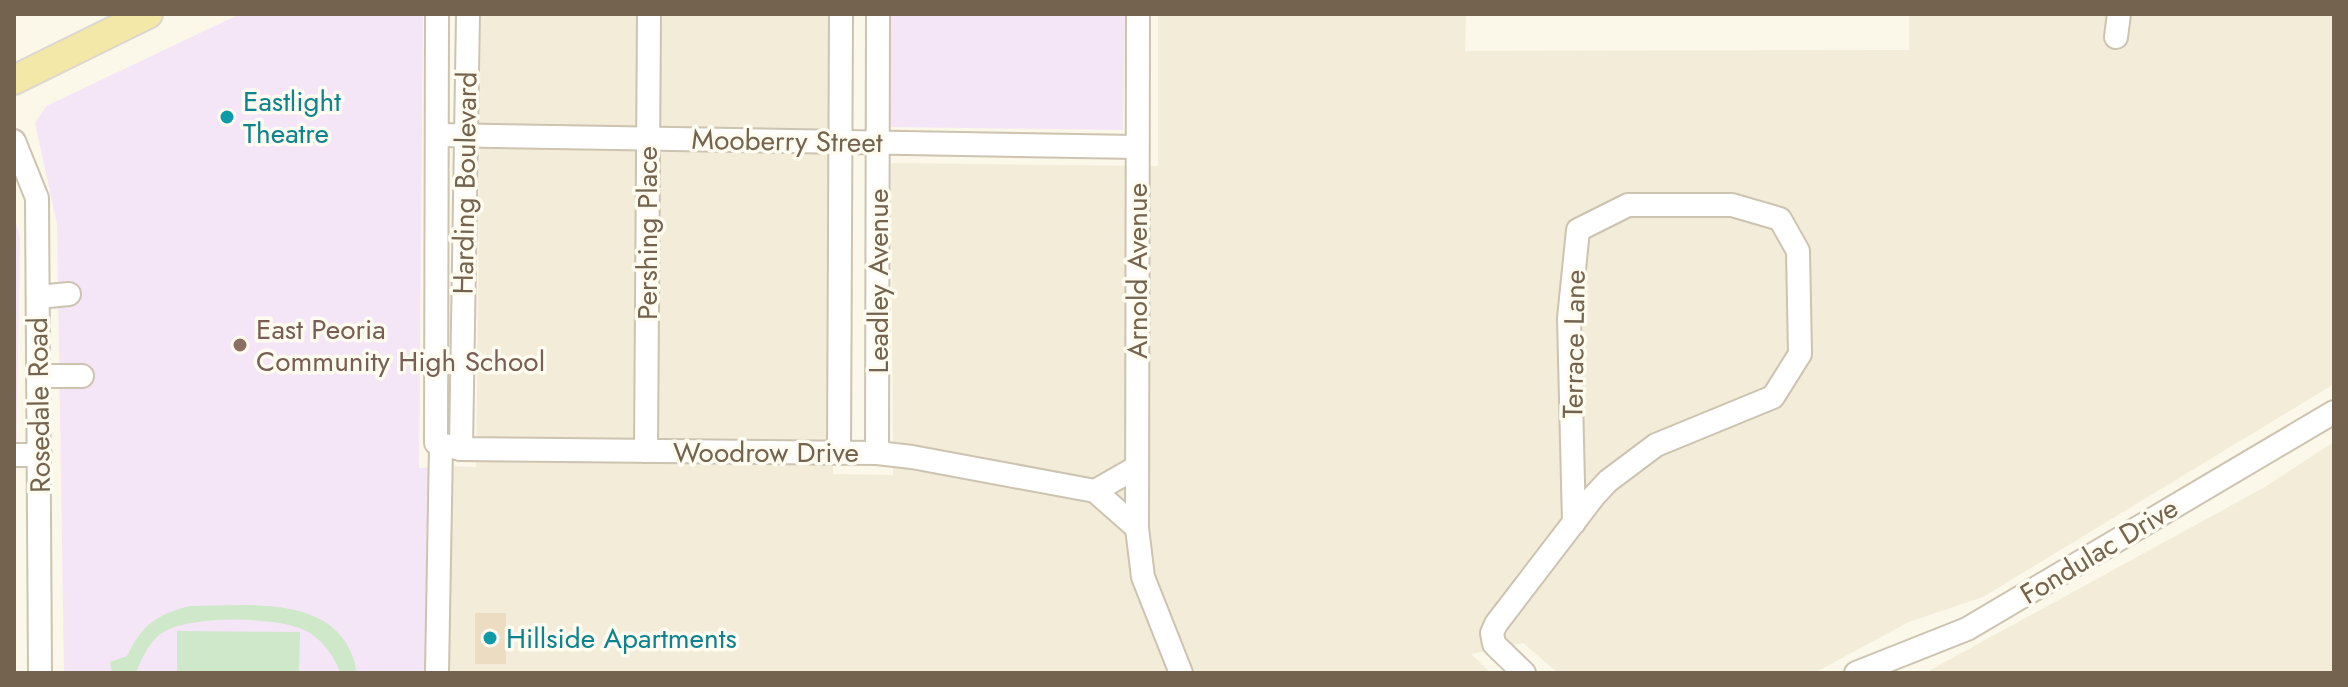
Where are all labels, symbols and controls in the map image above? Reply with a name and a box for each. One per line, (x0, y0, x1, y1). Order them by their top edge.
street label: Harding Boulevard (443, 71, 487, 295)
place label: Eastlight Theatre (243, 81, 341, 154)
marker: Eastlight Theatre (218, 108, 236, 126)
street label: Mooberry Street (691, 119, 883, 163)
street label: Pershing Place (627, 146, 668, 320)
street label: Arnold Avenue (1117, 183, 1158, 359)
street label: Leadley Avenue (858, 189, 899, 373)
street label: Terrace Lane (1552, 269, 1596, 419)
place label: East Peoria Community High School (256, 309, 545, 382)
street label: Rosedale Road (17, 317, 61, 493)
marker: East Peoria Community High School (231, 336, 249, 354)
street label: Woodrow Drive (673, 432, 859, 473)
street label: Fondulac Drive (2012, 488, 2186, 614)
place label: Hillside Apartments (506, 618, 737, 659)
marker: Hillside Apartments (481, 629, 499, 647)

